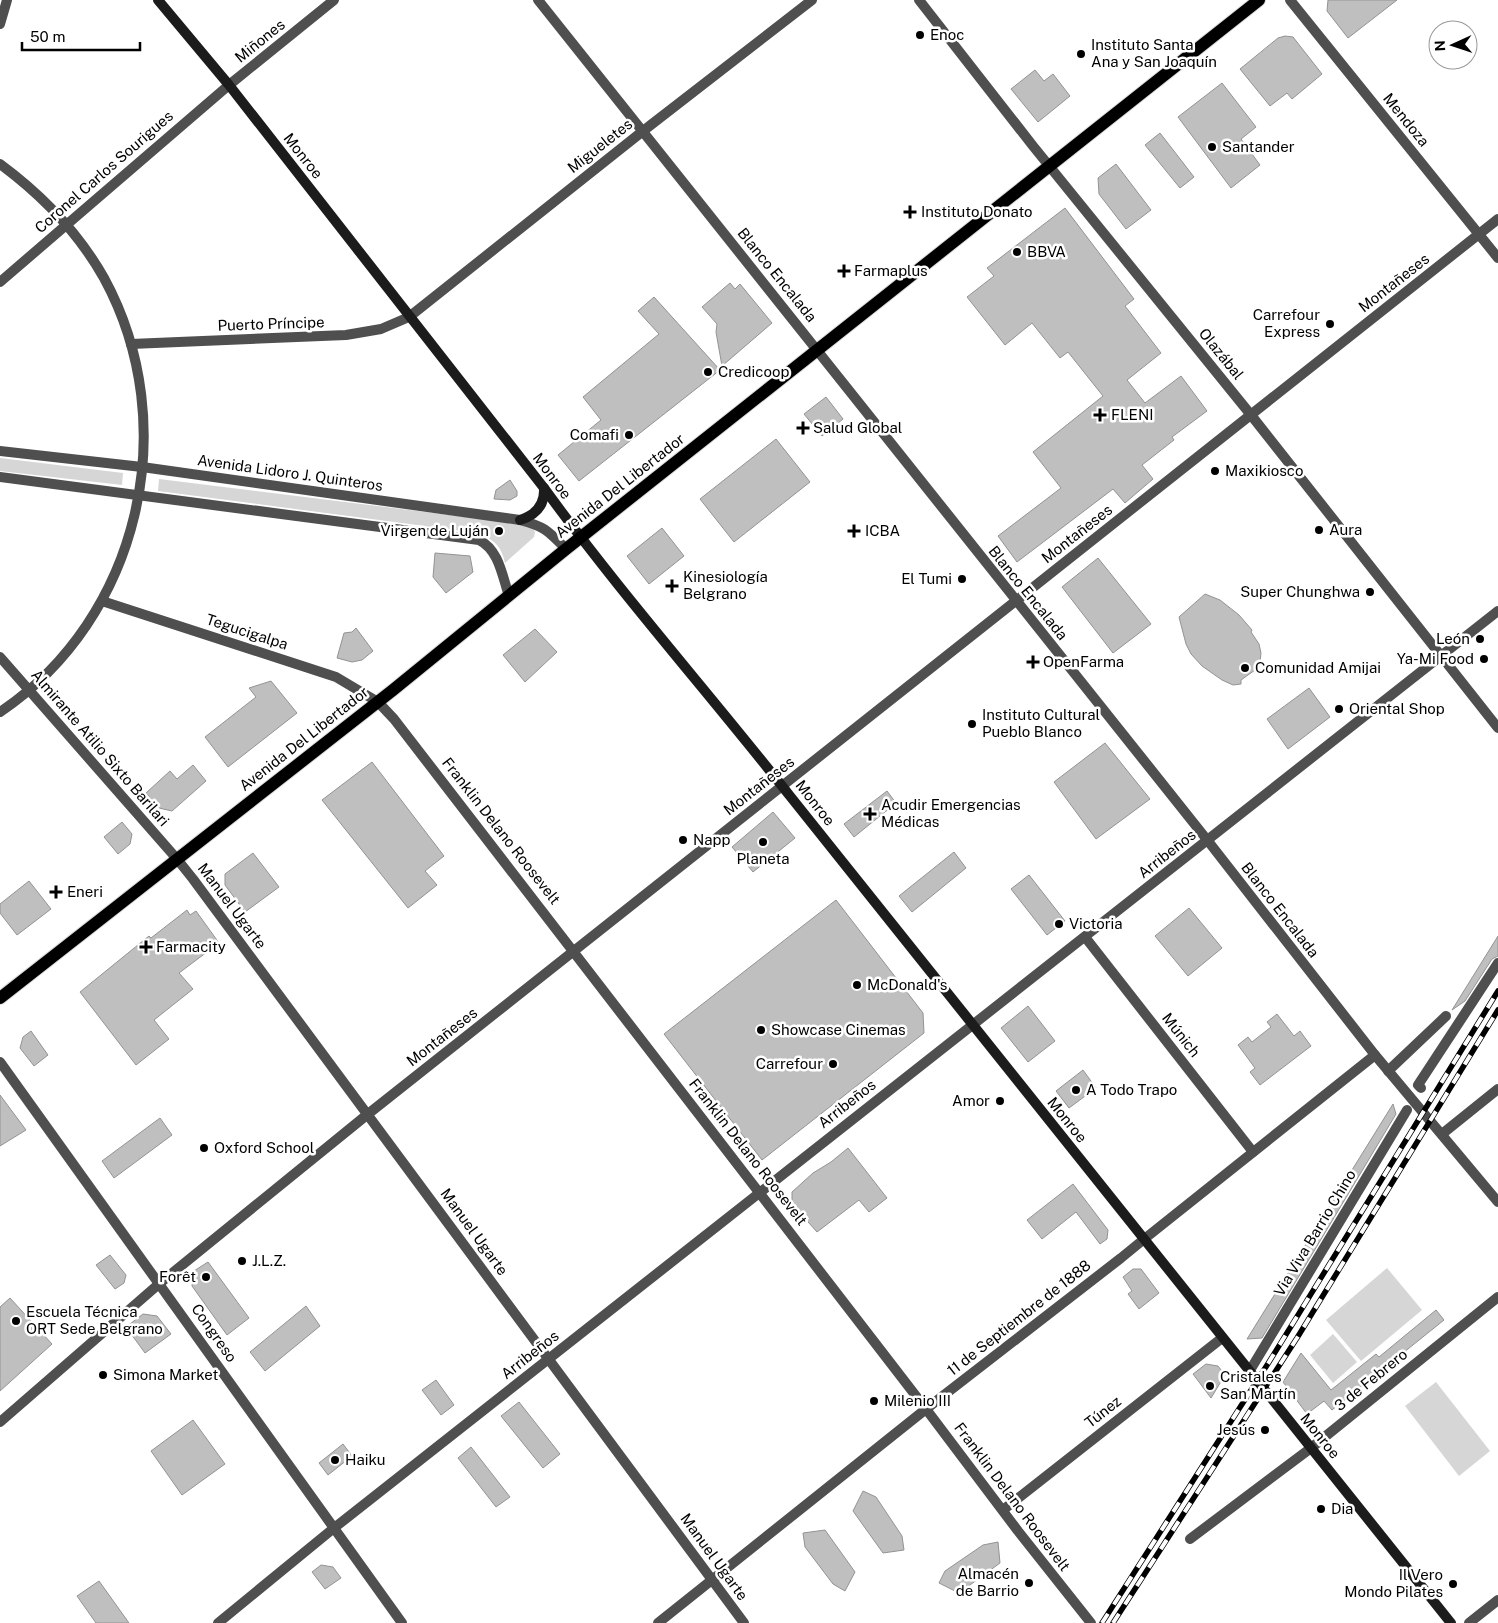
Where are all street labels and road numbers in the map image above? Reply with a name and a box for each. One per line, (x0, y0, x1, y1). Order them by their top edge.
street label: Miñones (231, 15, 288, 66)
street label: Mendoza (1380, 90, 1433, 150)
street label: Coronel Carlos Sourigues (31, 107, 176, 236)
street label: Migueletes (564, 115, 635, 176)
street label: Monroe (280, 130, 326, 182)
street label: Blanco Encalada (734, 224, 820, 325)
street label: Montañeses (1355, 250, 1432, 315)
street label: Puerto Príncipe (217, 313, 325, 334)
street label: Olazábal (1196, 325, 1247, 383)
street label: Avenida Del Libertador (552, 430, 688, 541)
street label: Monroe (530, 449, 575, 502)
street label: Avenida Lidoro J. Quinteros (196, 451, 384, 494)
street label: Montañeses (1038, 501, 1115, 566)
street label: Blanco Encalada (985, 542, 1071, 643)
street label: Tegucigalpa (204, 610, 290, 653)
street label: Almirante Atilio Sixto Barilari (28, 666, 173, 829)
street label: Avenida Del Libertador (236, 683, 372, 794)
street label: Montañeses (720, 753, 797, 818)
street label: Franklin Delano Roosevelt (439, 754, 564, 907)
street label: Monroe (792, 777, 838, 829)
street label: Arribeños (1135, 826, 1199, 881)
street label: Manuel Ugarte (195, 859, 270, 952)
street label: Blanco Encalada (1238, 859, 1323, 961)
street label: Montañeses (403, 1004, 480, 1069)
street label: Múnich (1159, 1009, 1204, 1060)
street label: Franklin Delano Roosevelt (686, 1075, 811, 1228)
street label: Arribeños (815, 1076, 879, 1131)
street label: Monroe (1044, 1094, 1091, 1146)
street label: Via Viva Barrio Chino (1270, 1167, 1359, 1299)
street label: Manuel Ugarte (437, 1185, 512, 1278)
street label: 11 de Septiembre de 1888 (944, 1256, 1094, 1379)
street label: Congreso (188, 1300, 241, 1365)
street label: Arribeños (498, 1327, 562, 1382)
street label: 3 de Febrero (1331, 1345, 1410, 1414)
street label: Túnez (1081, 1392, 1124, 1431)
street label: Monroe (1297, 1410, 1344, 1462)
street label: Franklin Delano Roosevelt (951, 1419, 1074, 1574)
street label: Manuel Ugarte (677, 1510, 752, 1603)

